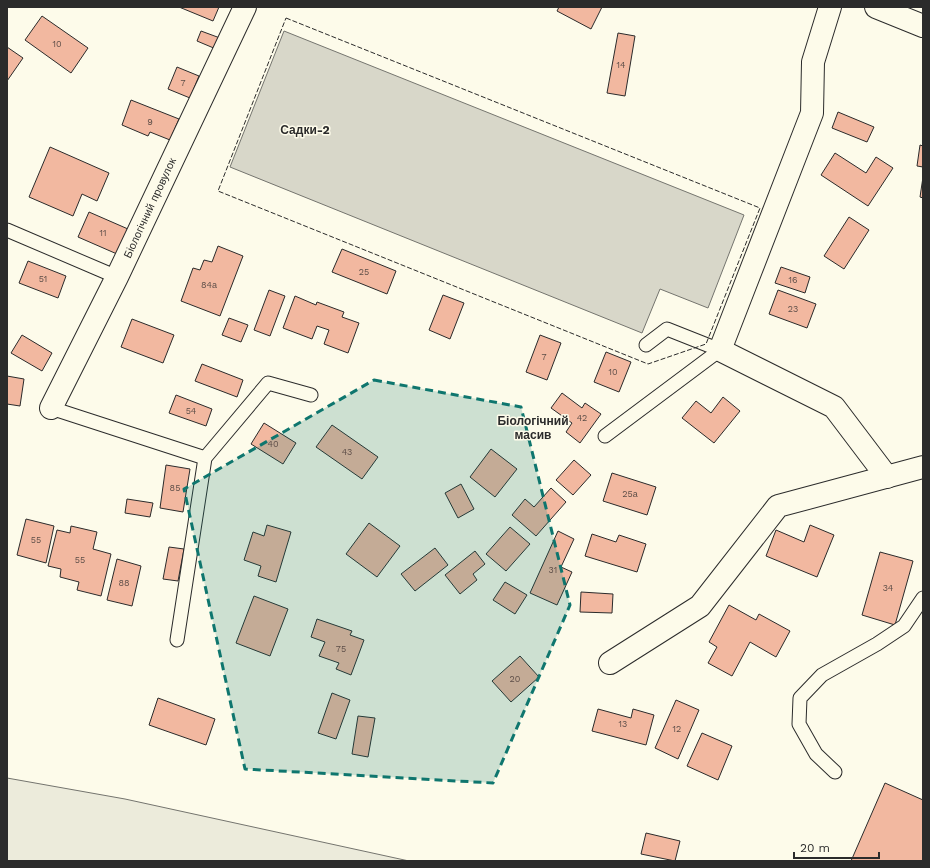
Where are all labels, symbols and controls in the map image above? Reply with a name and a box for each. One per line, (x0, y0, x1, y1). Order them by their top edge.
house number: 10 (52, 39, 62, 49)
house number: 14 (616, 60, 626, 70)
house number: 7 (180, 78, 186, 88)
house number: 9 (147, 117, 153, 127)
district label: Садки-2 (280, 123, 330, 137)
street label: Біологічний провулок (121, 156, 179, 260)
house number: 11 (99, 228, 107, 238)
house number: 25 (359, 267, 369, 277)
house number: 51 (39, 274, 47, 284)
house number: 16 (789, 275, 797, 285)
house number: 84а (201, 280, 217, 290)
house number: 23 (788, 304, 798, 314)
house number: 7 (541, 352, 547, 362)
house number: 10 (608, 367, 618, 377)
house number: 54 (186, 406, 197, 416)
house number: 42 (577, 413, 587, 423)
district label: Біологічний масив (497, 414, 569, 442)
house number: 40 (267, 439, 279, 449)
house number: 43 (342, 447, 352, 457)
house number: 85 (170, 483, 180, 493)
house number: 25а (622, 489, 638, 499)
house number: 55 (31, 535, 41, 545)
house number: 55 (75, 555, 85, 565)
house number: 31 (549, 565, 557, 575)
house number: 88 (118, 578, 130, 588)
house number: 34 (883, 583, 894, 593)
house number: 75 (336, 644, 346, 654)
house number: 20 (510, 674, 521, 684)
house number: 13 (619, 719, 627, 729)
house number: 12 (673, 724, 681, 734)
scale bar (794, 834, 879, 860)
text: 20 m (800, 841, 830, 855)

